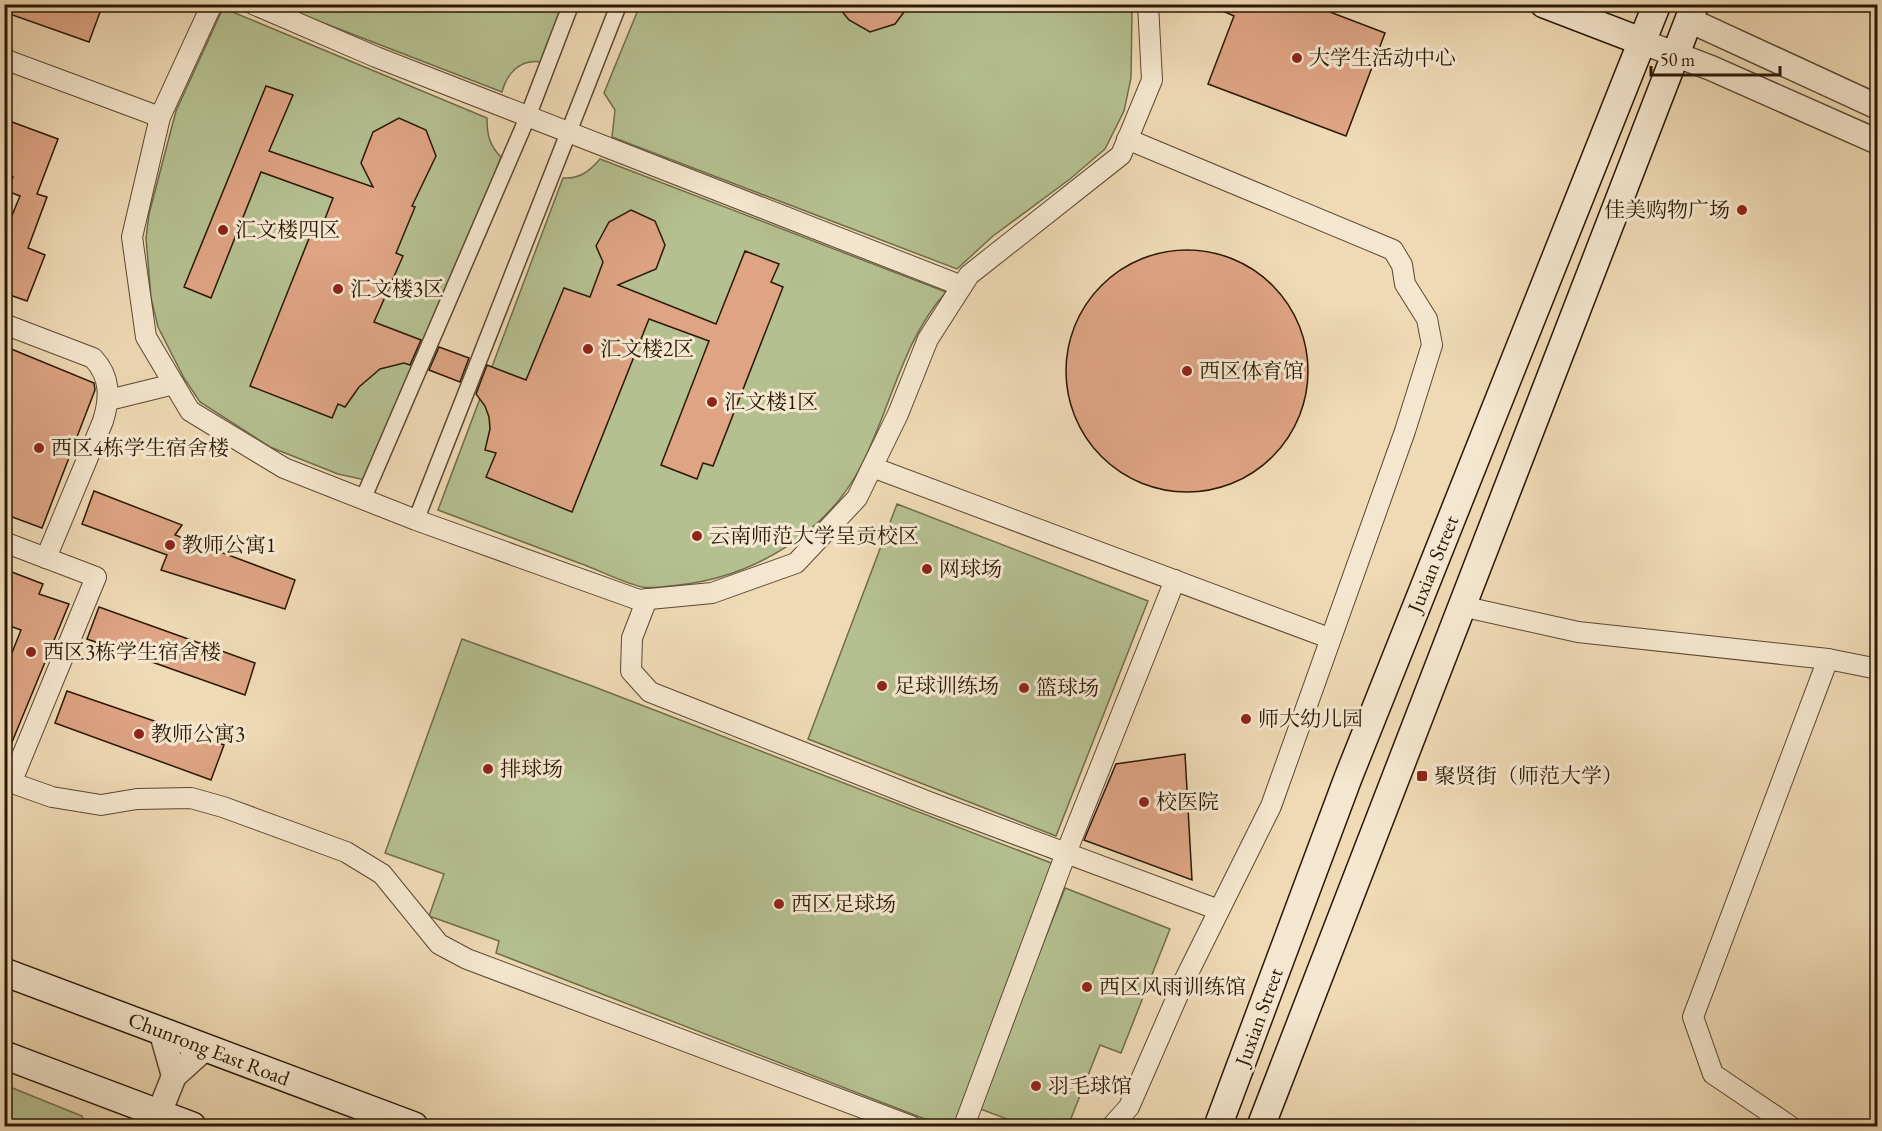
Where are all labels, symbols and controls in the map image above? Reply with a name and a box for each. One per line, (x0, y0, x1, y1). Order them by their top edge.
scale bar (1651, 39, 1780, 77)
place label: 大学生活动中心 (1309, 44, 1456, 71)
text: 50 m (1660, 48, 1695, 71)
marker: 大学生活动中心 (1290, 51, 1304, 65)
place label: 佳美购物广场 (1604, 196, 1730, 223)
marker: 佳美购物广场 (1735, 203, 1749, 217)
place label: 汇文楼四区 (235, 216, 340, 243)
marker: 汇文楼四区 (216, 223, 230, 237)
place label: 汇文楼3区 (350, 275, 444, 302)
marker: 汇文楼3区 (331, 282, 345, 296)
place label: 汇文楼2区 (600, 335, 694, 362)
marker: 汇文楼2区 (581, 342, 595, 356)
place label: 西区体育馆 (1199, 357, 1304, 384)
marker: 西区体育馆 (1180, 364, 1194, 378)
place label: 汇文楼1区 (724, 388, 818, 415)
marker: 汇文楼1区 (705, 395, 719, 409)
place label: 西区4栋学生宿舍楼 (51, 434, 229, 461)
marker: 西区4栋学生宿舍楼 (32, 441, 46, 455)
street label: Juxian Street (1400, 511, 1464, 618)
place label: 云南师范大学呈贡校区 (709, 522, 919, 549)
marker: 云南师范大学呈贡校区 (690, 529, 704, 543)
place label: 教师公寓1 (182, 531, 276, 558)
marker: 教师公寓1 (163, 538, 177, 552)
place label: 网球场 (939, 555, 1002, 582)
marker: 网球场 (920, 562, 934, 576)
place label: 西区3栋学生宿舍楼 (43, 638, 221, 665)
marker: 西区3栋学生宿舍楼 (24, 645, 38, 659)
place label: 足球训练场 (894, 672, 999, 699)
place label: 篮球场 (1036, 674, 1099, 701)
marker: 足球训练场 (875, 679, 889, 693)
marker: 篮球场 (1017, 681, 1031, 695)
place label: 师大幼儿园 (1258, 705, 1363, 732)
marker: 师大幼儿园 (1239, 712, 1253, 726)
place label: 教师公寓3 (151, 720, 245, 747)
marker: 教师公寓3 (132, 727, 146, 741)
place label: 排球场 (500, 755, 563, 782)
marker: 排球场 (481, 762, 495, 776)
place label: 聚贤街（师范大学） (1434, 762, 1623, 789)
marker: 聚贤街（师范大学） (1415, 769, 1429, 783)
place label: 校医院 (1156, 788, 1219, 815)
marker: 校医院 (1137, 795, 1151, 809)
place label: 西区足球场 (791, 890, 896, 917)
marker: 西区足球场 (772, 897, 786, 911)
street label: Juxian Street (1228, 964, 1289, 1071)
place label: 西区风雨训练馆 (1099, 973, 1246, 1000)
marker: 西区风雨训练馆 (1080, 980, 1094, 994)
street label: Chunrong East Road (125, 1005, 294, 1092)
place label: 羽毛球馆 (1048, 1072, 1132, 1099)
marker: 羽毛球馆 (1029, 1079, 1043, 1093)

